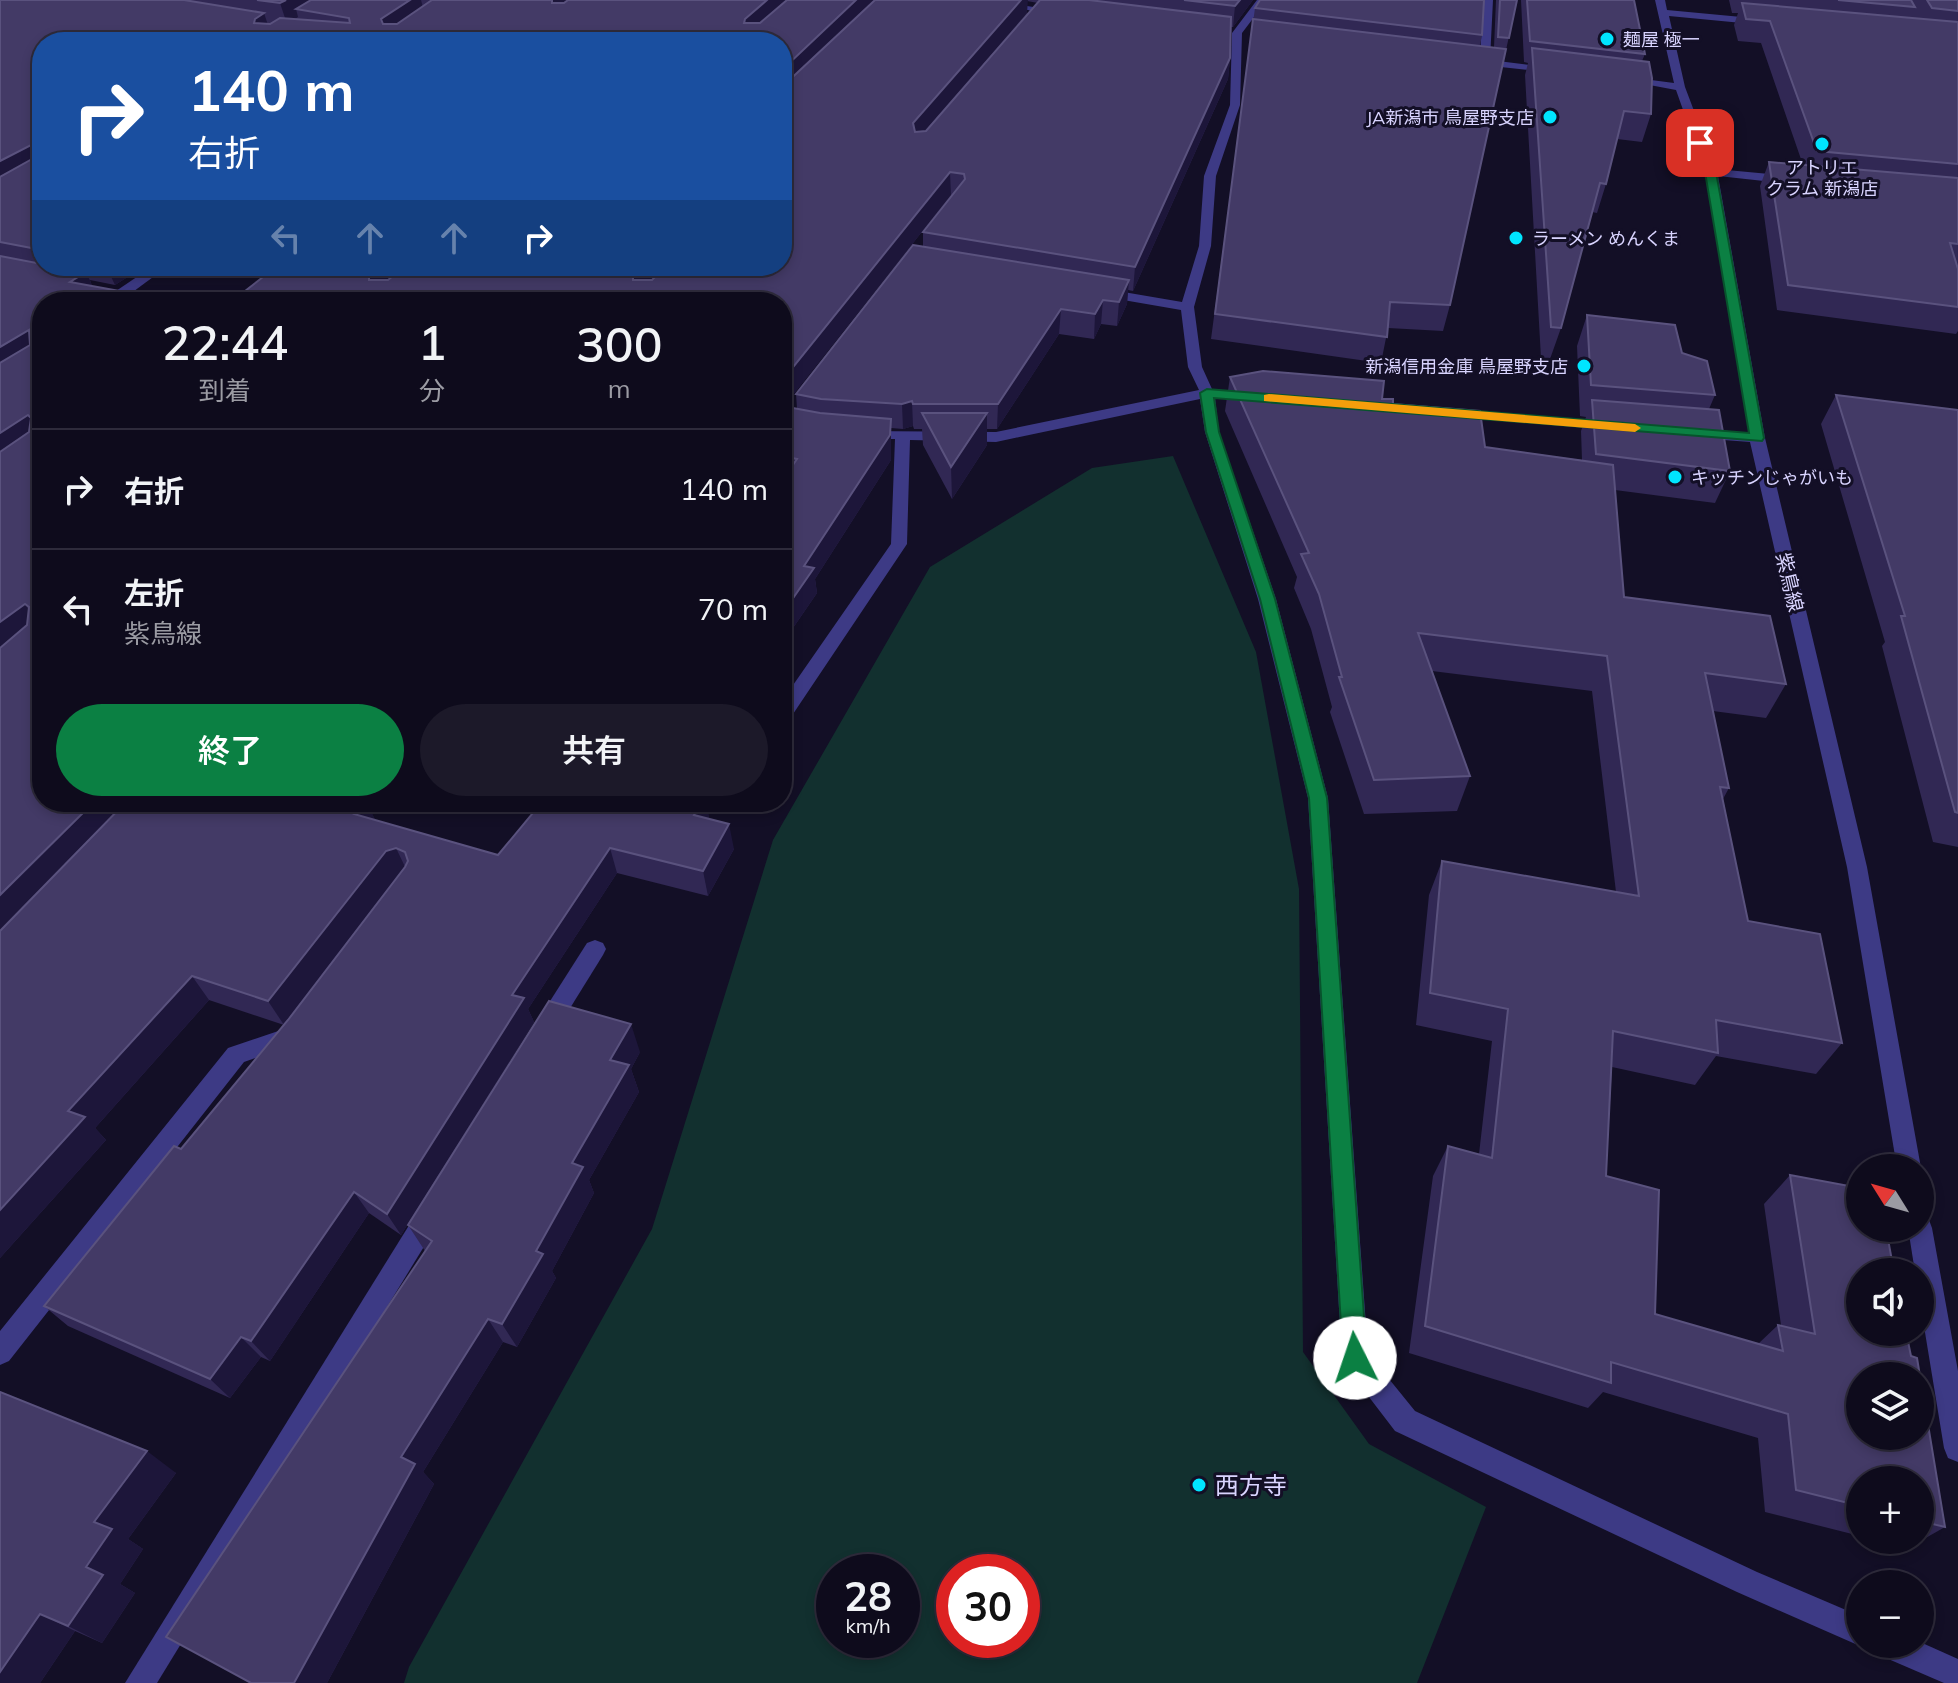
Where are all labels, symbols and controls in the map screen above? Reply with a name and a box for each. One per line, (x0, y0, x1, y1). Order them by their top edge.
place label: 麺屋 極一 (1623, 28, 1700, 51)
marker: 麺屋 極一 (1598, 30, 1616, 48)
text: 140 m (188, 55, 355, 125)
icon: right (56, 64, 160, 168)
place label: JA新潟市 鳥屋野支店 (1366, 106, 1534, 129)
marker: JA新潟市 鳥屋野支店 (1541, 108, 1559, 126)
pin (1666, 109, 1734, 177)
icon: arrive (1678, 121, 1722, 165)
text: 右折 (188, 130, 260, 175)
marker: アトリエ クラム 新潟店 (1813, 135, 1831, 153)
place label: アトリエ クラム 新潟店 (1766, 156, 1878, 200)
icon: left (264, 216, 308, 260)
icon: ahead (348, 216, 392, 260)
icon: ahead (432, 216, 476, 260)
icon: right (516, 216, 560, 260)
place label: ラーメン めんくま (1532, 227, 1680, 250)
marker: ラーメン めんくま (1507, 229, 1525, 247)
text: 22:44 (162, 312, 288, 372)
text: 1 (418, 312, 446, 372)
text: 300 (576, 314, 662, 374)
place label: 新潟信用金庫 鳥屋野支店 (1365, 355, 1568, 378)
marker: 新潟信用金庫 鳥屋野支店 (1575, 357, 1593, 375)
text: m (608, 372, 631, 405)
text: 到着 (199, 374, 251, 407)
text: 分 (419, 374, 445, 407)
place label: キッチンじゃがいも (1691, 466, 1853, 489)
icon: right (56, 467, 100, 511)
marker: キッチンじゃがいも (1666, 468, 1684, 486)
text: 140 m (680, 470, 768, 508)
text: 右折 (124, 472, 184, 510)
street label: 紫鳥線 (1771, 550, 1809, 614)
text: 左折 (124, 574, 184, 612)
icon: left (56, 587, 100, 631)
text: 70 m (698, 590, 768, 628)
text: 紫鳥線 (124, 617, 202, 650)
button: 終了 (56, 704, 404, 796)
button: 共有 (420, 704, 768, 796)
north arrow (1846, 1154, 1934, 1242)
map controls (1846, 1154, 1934, 1658)
button: sound (1846, 1258, 1934, 1346)
position arrow (1313, 1316, 1397, 1400)
button: layers (1846, 1362, 1934, 1450)
button: + (1846, 1466, 1934, 1554)
place label: 西方寺 (1215, 1470, 1287, 1500)
marker: 西方寺 (1190, 1476, 1208, 1494)
speed limit sign: 30 (936, 1554, 1040, 1658)
button: − (1846, 1570, 1934, 1658)
text: 28 (844, 1571, 892, 1621)
text: km/h (845, 1613, 891, 1638)

